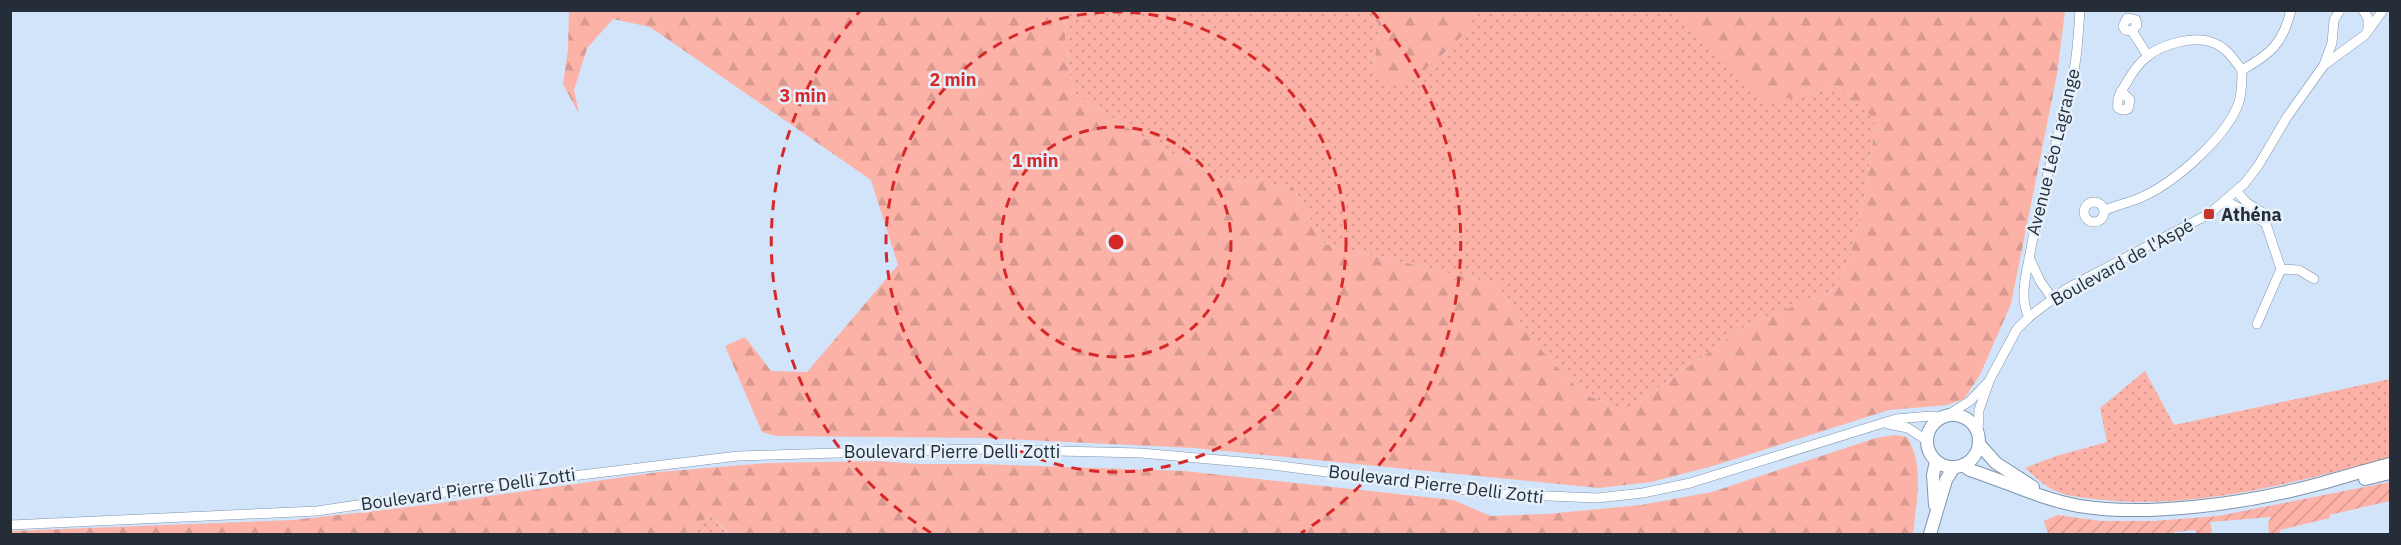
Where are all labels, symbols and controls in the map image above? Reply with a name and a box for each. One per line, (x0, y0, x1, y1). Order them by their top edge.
street label: Avenue Léo Lagrange (2021, 66, 2085, 238)
text: 2 min (929, 68, 977, 91)
text: 3 min (779, 84, 827, 107)
text: 1 min (1011, 149, 1059, 172)
place label: Athéna (2221, 203, 2282, 226)
marker: Athéna (2202, 207, 2216, 221)
street label: Boulevard de l'Aspé (2047, 213, 2198, 311)
centre of rings (1106, 232, 1126, 252)
street label: Boulevard Pierre Delli Zotti (844, 440, 1060, 463)
street label: Boulevard Pierre Delli Zotti (1327, 459, 1545, 509)
street label: Boulevard Pierre Delli Zotti (359, 463, 577, 515)

